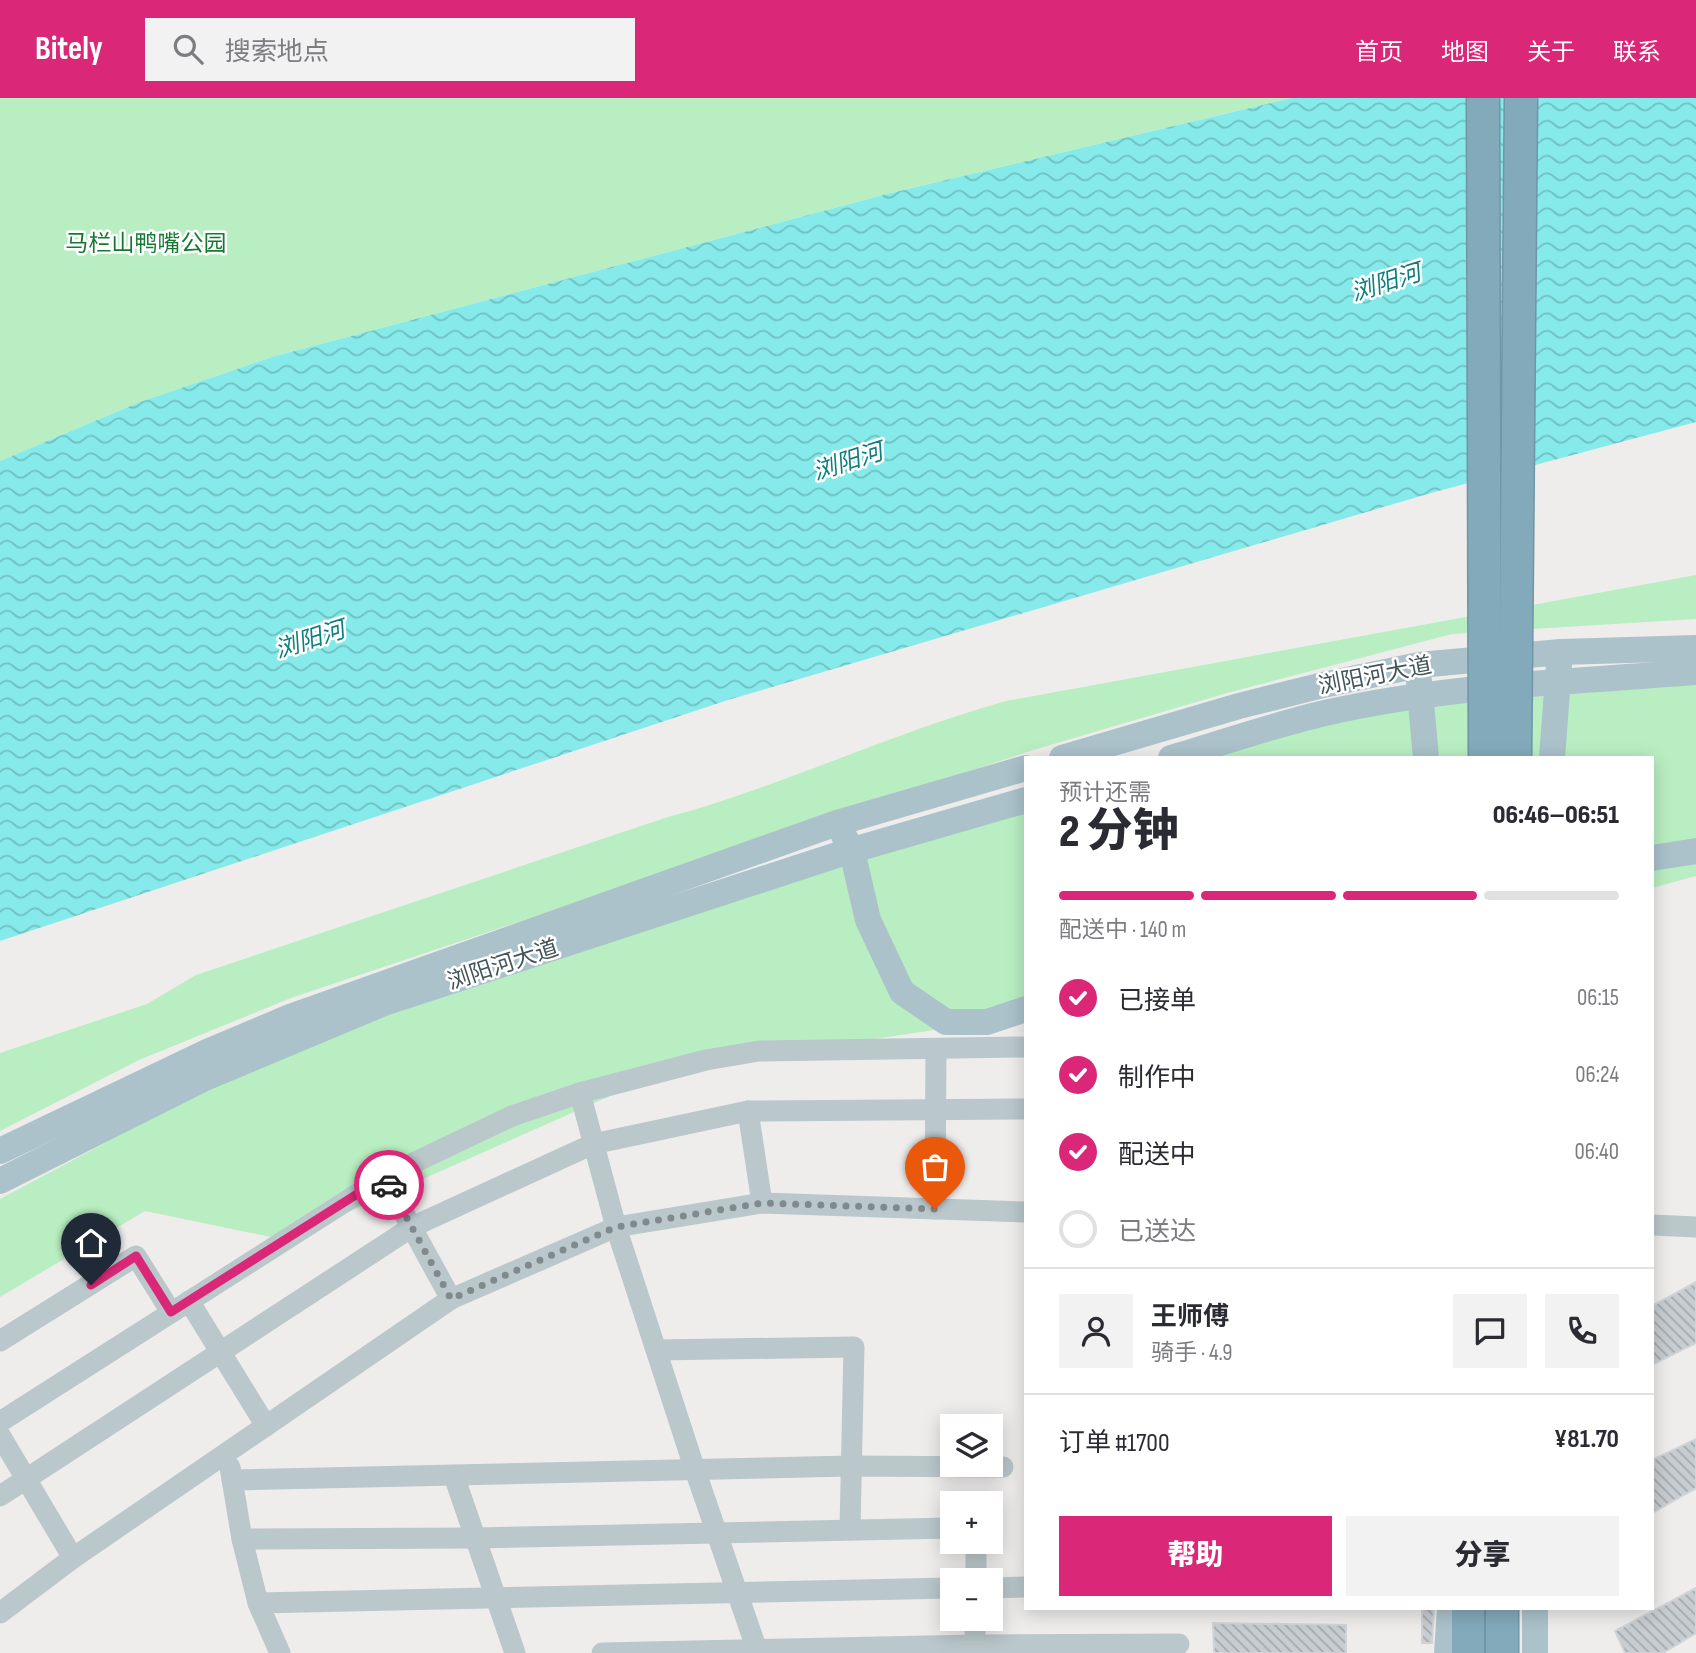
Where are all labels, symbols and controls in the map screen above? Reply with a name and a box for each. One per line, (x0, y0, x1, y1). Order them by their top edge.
search box (145, 18, 635, 81)
text: Bitely (35, 29, 103, 69)
icon: search (169, 30, 207, 68)
text: 搜索地点 (225, 37, 329, 68)
text: 首页 (1355, 38, 1403, 67)
text: 地图 (1441, 38, 1489, 67)
text: 关于 (1527, 38, 1575, 67)
text: 联系 (1613, 38, 1661, 67)
park label: 马栏山鸭嘴公园 (66, 230, 227, 258)
water label: 浏阳河 (1347, 257, 1429, 308)
water label: 浏阳河 (809, 436, 891, 487)
water label: 浏阳河 (271, 614, 353, 665)
street label: 浏阳河大道 (1316, 651, 1434, 701)
text: 预计还需 (1059, 779, 1151, 807)
text: 06:46–06:51 (1493, 800, 1619, 831)
text: 2 分钟 (1059, 805, 1179, 860)
text: 配送中 · 140 m (1059, 916, 1186, 944)
street label: 浏阳河大道 (444, 934, 562, 996)
icon: check (1059, 979, 1097, 1017)
text: 06:15 (1577, 984, 1619, 1012)
text: 已接单 (1118, 986, 1196, 1017)
icon: check (1059, 1056, 1097, 1094)
text: 06:24 (1575, 1061, 1619, 1089)
text: 制作中 (1118, 1063, 1196, 1094)
icon: check (1059, 1133, 1097, 1171)
pin (905, 1137, 965, 1209)
text: 06:40 (1574, 1138, 1619, 1166)
text: 配送中 (1118, 1140, 1196, 1171)
icon: bag (916, 1148, 954, 1186)
courier (354, 1150, 424, 1220)
icon: car (370, 1166, 408, 1204)
pin (61, 1213, 121, 1285)
text: 已送达 (1118, 1217, 1196, 1248)
icon: home (72, 1224, 110, 1262)
button: person (1059, 1294, 1133, 1368)
button: chat (1453, 1294, 1527, 1368)
button: phone (1545, 1294, 1619, 1368)
text: 王师傅 (1151, 1302, 1229, 1333)
text: 骑手 · 4.9 (1151, 1339, 1233, 1367)
map controls (940, 1414, 1003, 1631)
button: layers (940, 1414, 1003, 1477)
text: ¥81.70 (1554, 1424, 1619, 1455)
text: 订单 #1700 (1059, 1428, 1170, 1459)
button: + (940, 1491, 1003, 1554)
button: 帮助 (1059, 1516, 1332, 1596)
button: 分享 (1346, 1516, 1619, 1596)
button: − (940, 1568, 1003, 1631)

